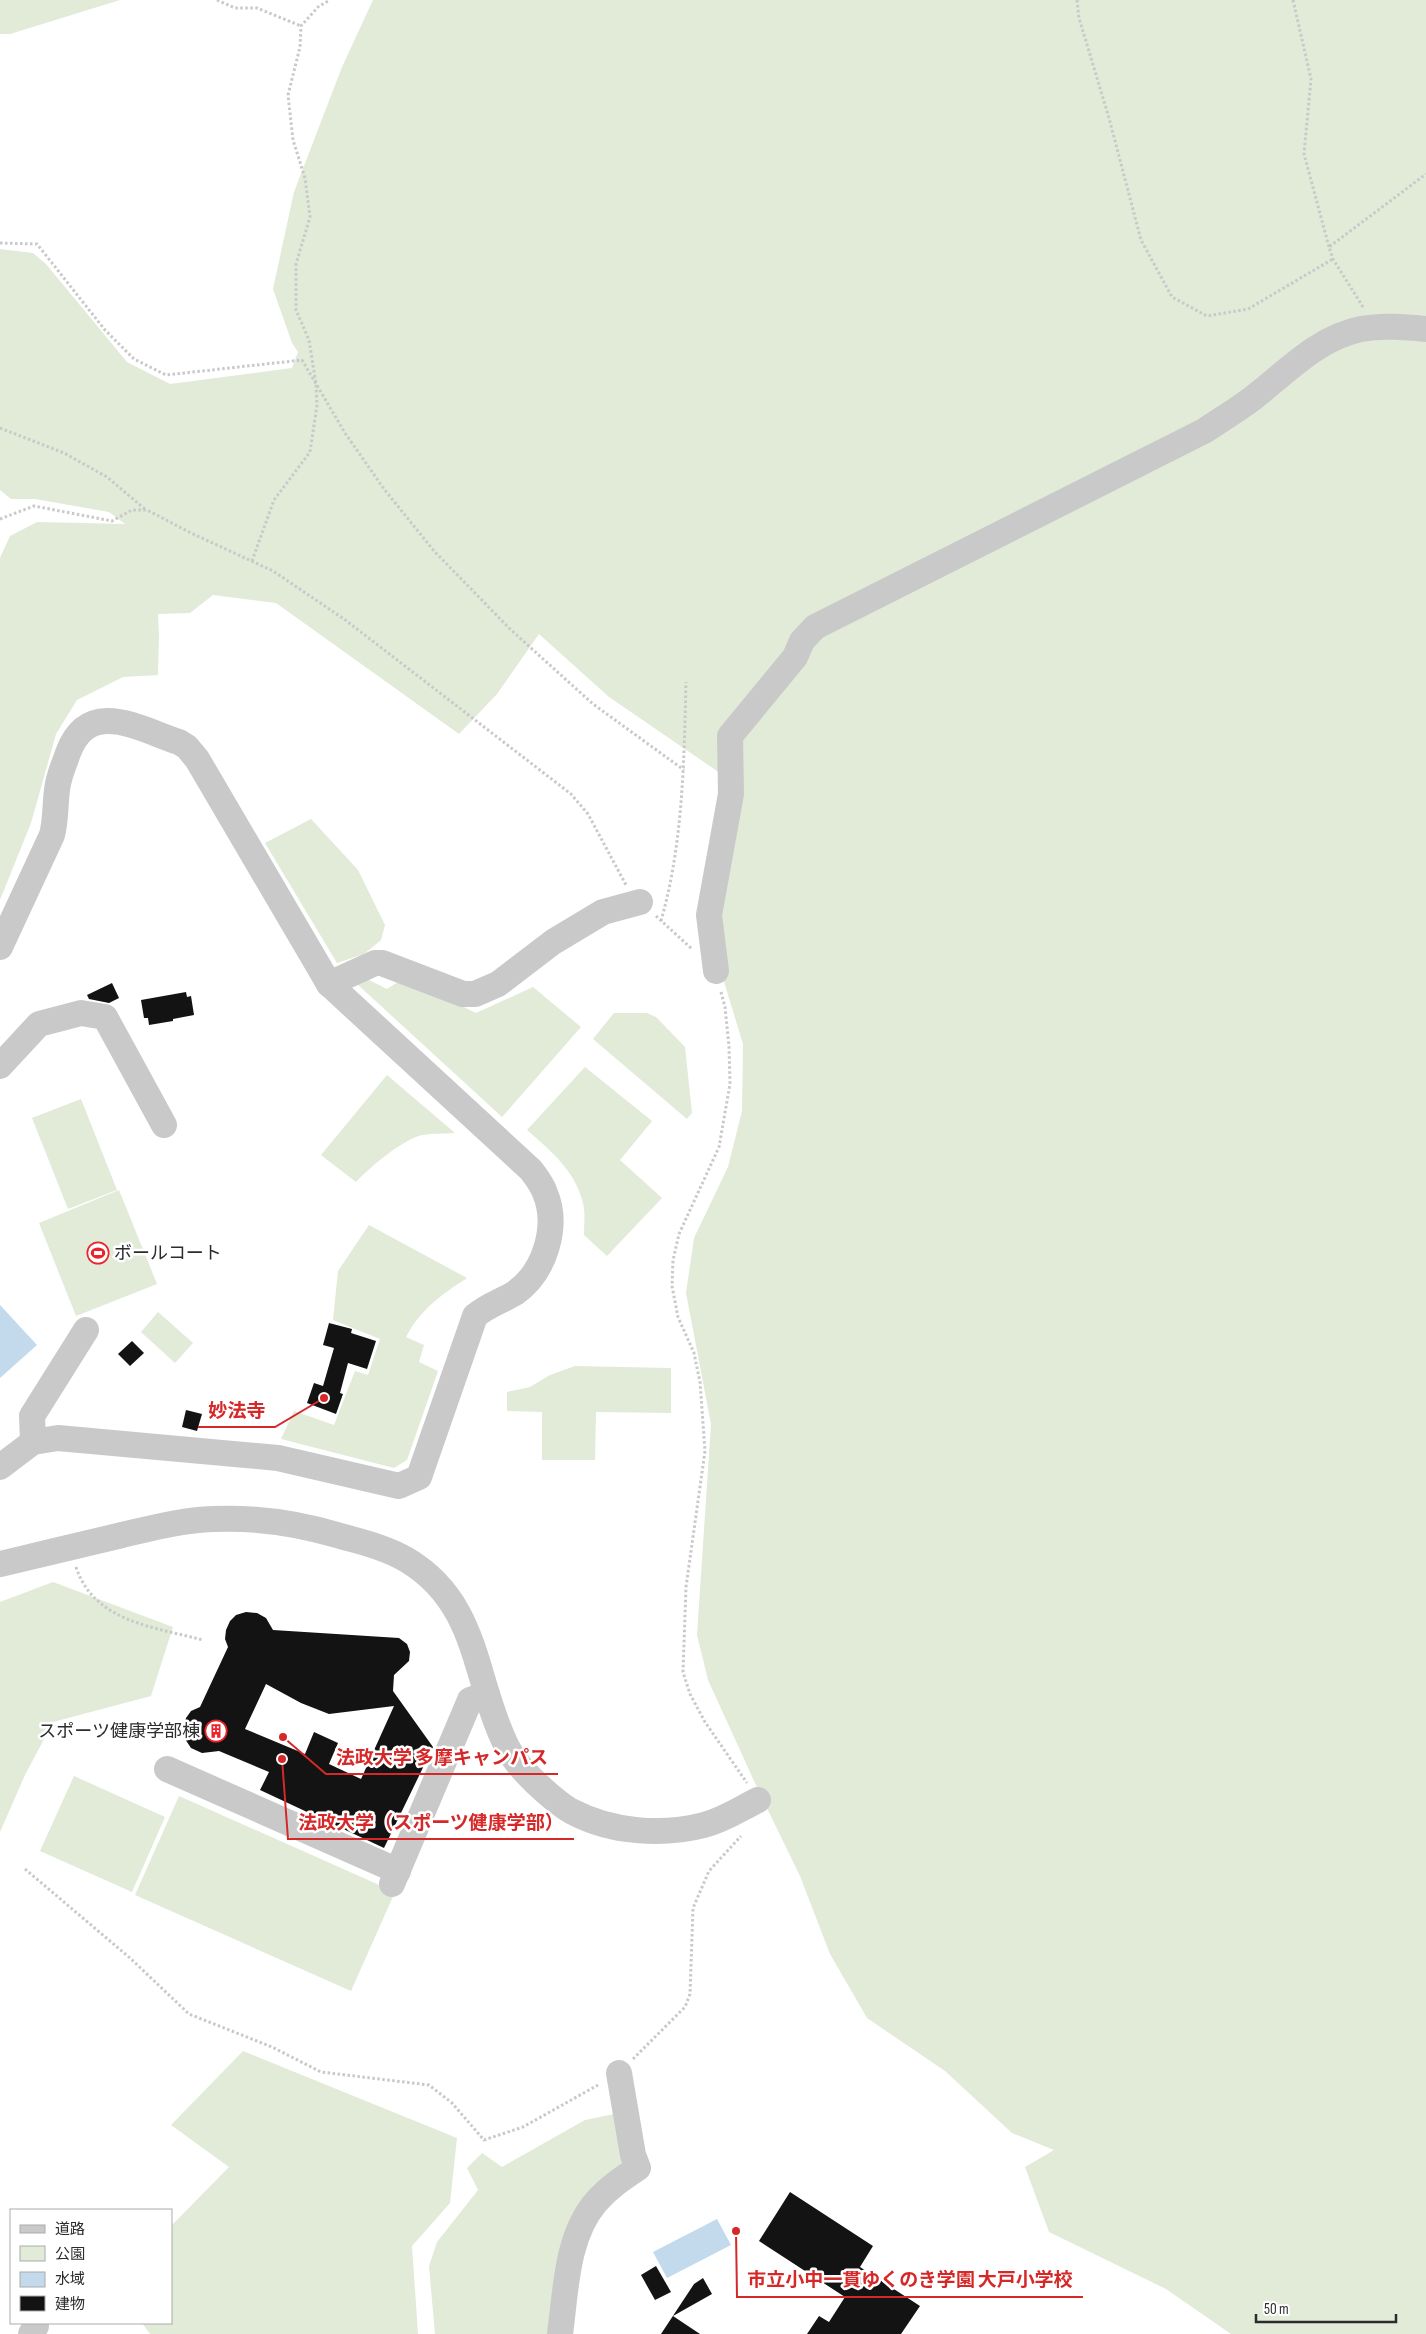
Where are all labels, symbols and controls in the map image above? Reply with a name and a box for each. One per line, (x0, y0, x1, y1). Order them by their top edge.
sports icon: ボールコート (86, 1241, 110, 1265)
place label: ボールコート (114, 1243, 222, 1264)
callout: 妙法寺 (198, 1393, 275, 1427)
text: 妙法寺 (208, 1400, 266, 1423)
building icon: スポーツ健康学部棟 (204, 1719, 228, 1743)
place label: スポーツ健康学部棟 (38, 1721, 200, 1742)
callout: 法政大学 多摩キャンパス (326, 1740, 558, 1774)
text: 法政大学 多摩キャンパス (336, 1747, 548, 1770)
callout: 法政大学（スポーツ健康学部） (288, 1805, 574, 1839)
text: 法政大学（スポーツ健康学部） (298, 1812, 564, 1835)
legend (10, 2209, 172, 2324)
text: 道路 (55, 2220, 85, 2239)
text: 公園 (55, 2245, 85, 2264)
callout: 市立小中一貫ゆくのき学園 大戸小学校 (737, 2263, 1083, 2297)
text: 市立小中一貫ゆくのき学園 大戸小学校 (747, 2269, 1073, 2292)
text: 水域 (55, 2270, 85, 2289)
scale bar (1256, 2292, 1396, 2324)
text: 建物 (55, 2295, 85, 2314)
text: 50 m (1264, 2300, 1289, 2319)

